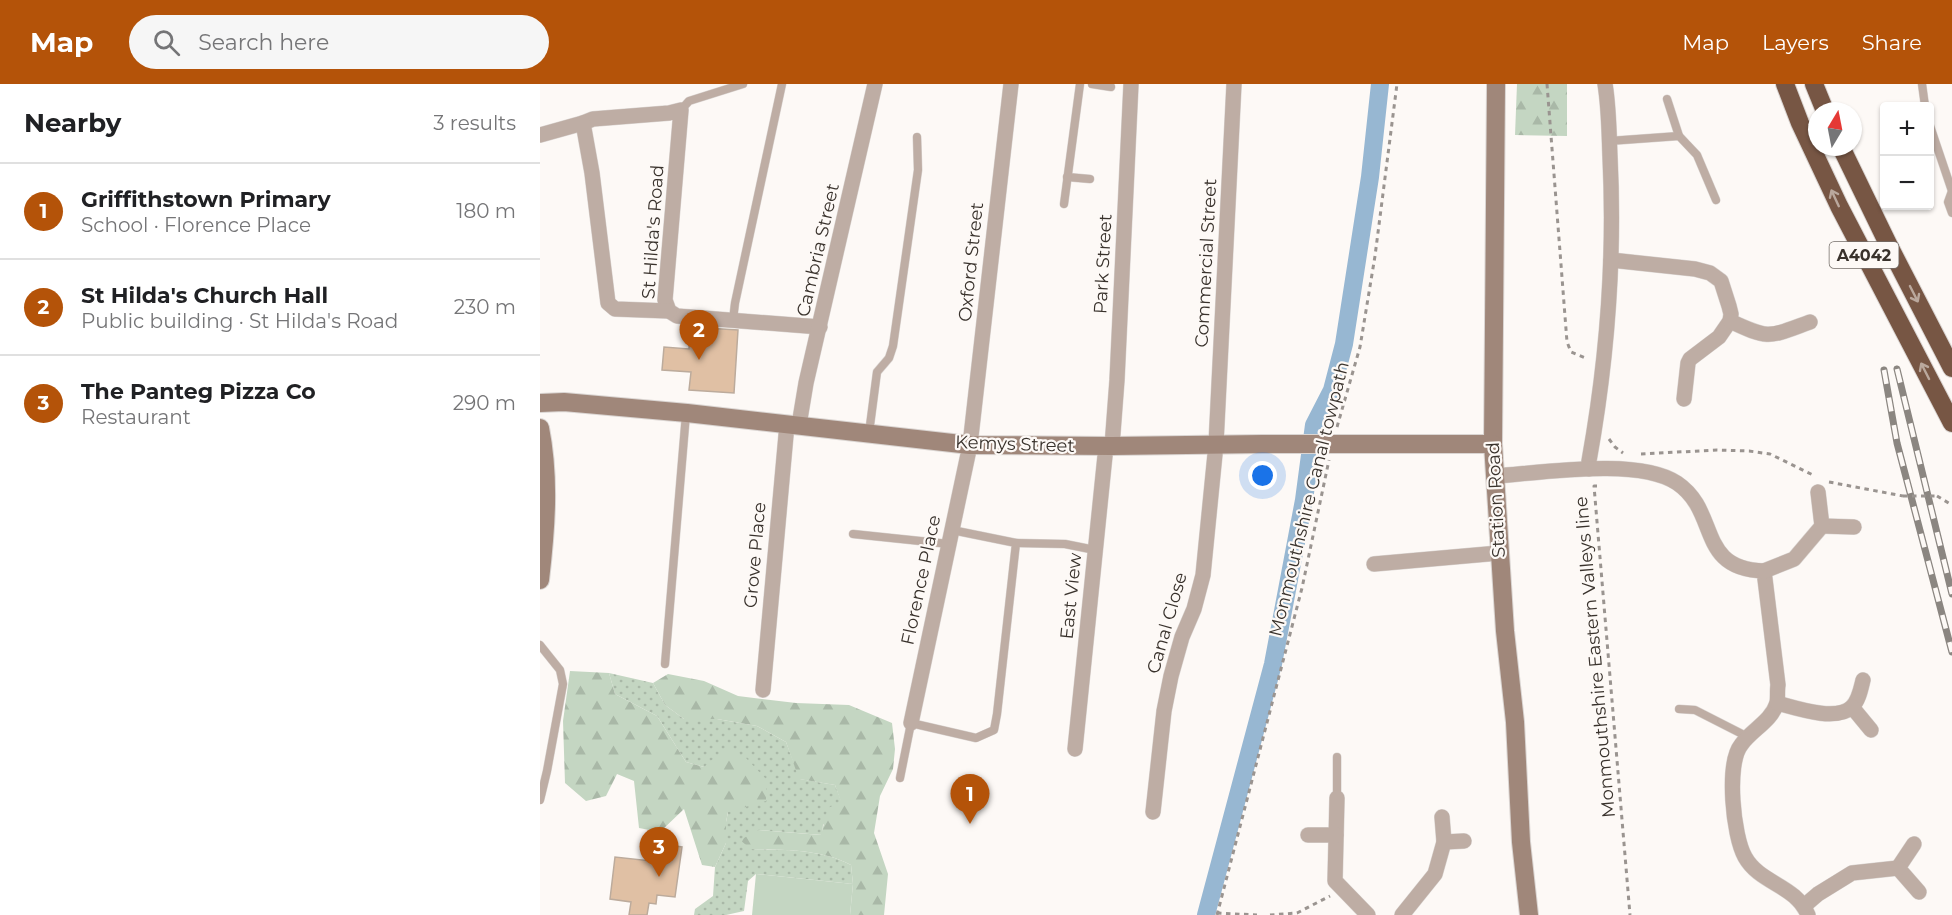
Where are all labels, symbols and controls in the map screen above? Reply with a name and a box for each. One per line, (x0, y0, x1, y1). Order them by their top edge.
search box (129, 15, 549, 69)
text: Map (30, 25, 93, 59)
icon: search (150, 26, 183, 59)
text: Search here (198, 29, 329, 56)
text: Map (1682, 30, 1729, 55)
text: Layers (1762, 30, 1829, 55)
text: Share (1862, 30, 1922, 55)
north arrow (1808, 102, 1862, 156)
map controls (1880, 102, 1934, 210)
button: + (1880, 102, 1934, 156)
text: Nearby (24, 107, 121, 139)
text: 3 results (433, 111, 516, 135)
button: − (1880, 156, 1934, 210)
street label: St Hilda's Road (637, 164, 669, 300)
street label: Commercial Street (1191, 178, 1221, 348)
street label: Cambria Street (792, 181, 844, 319)
text: Griffithstown Primary (81, 186, 331, 213)
one-way arrow (1829, 189, 1841, 207)
text: 1 (40, 199, 47, 223)
text: 180 m (456, 199, 516, 223)
street label: Oxford Street (954, 201, 988, 323)
text: School · Florence Place (81, 213, 311, 237)
street label: Park Street (1089, 213, 1117, 315)
road number: A4042 (1830, 242, 1898, 268)
text: St Hilda's Church Hall (81, 282, 328, 309)
one-way arrow (1908, 284, 1920, 302)
text: 2 (38, 295, 49, 319)
text: 230 m (454, 295, 516, 319)
text: Public building · St Hilda's Road (81, 309, 398, 333)
pin: 2 (680, 310, 718, 360)
street label: Monmouthshire Canal towpath (1264, 359, 1354, 639)
one-way arrow (1918, 362, 1930, 380)
text: The Panteg Pizza Co (81, 378, 316, 405)
text: 3 (38, 391, 49, 415)
text: 290 m (453, 391, 516, 415)
text: Restaurant (81, 405, 191, 429)
street label: Kemys Street (955, 431, 1075, 457)
street label: Station Road (1482, 441, 1510, 559)
your location (1248, 461, 1277, 490)
street label: Monmouthshire Eastern Valleys line (1570, 495, 1620, 819)
street label: Grove Place (739, 501, 771, 609)
street label: Florence Place (896, 513, 946, 647)
street label: East View (1056, 551, 1087, 640)
street label: Canal Close (1142, 570, 1192, 676)
pin: 1 (950, 774, 990, 824)
pin: 3 (640, 828, 678, 877)

